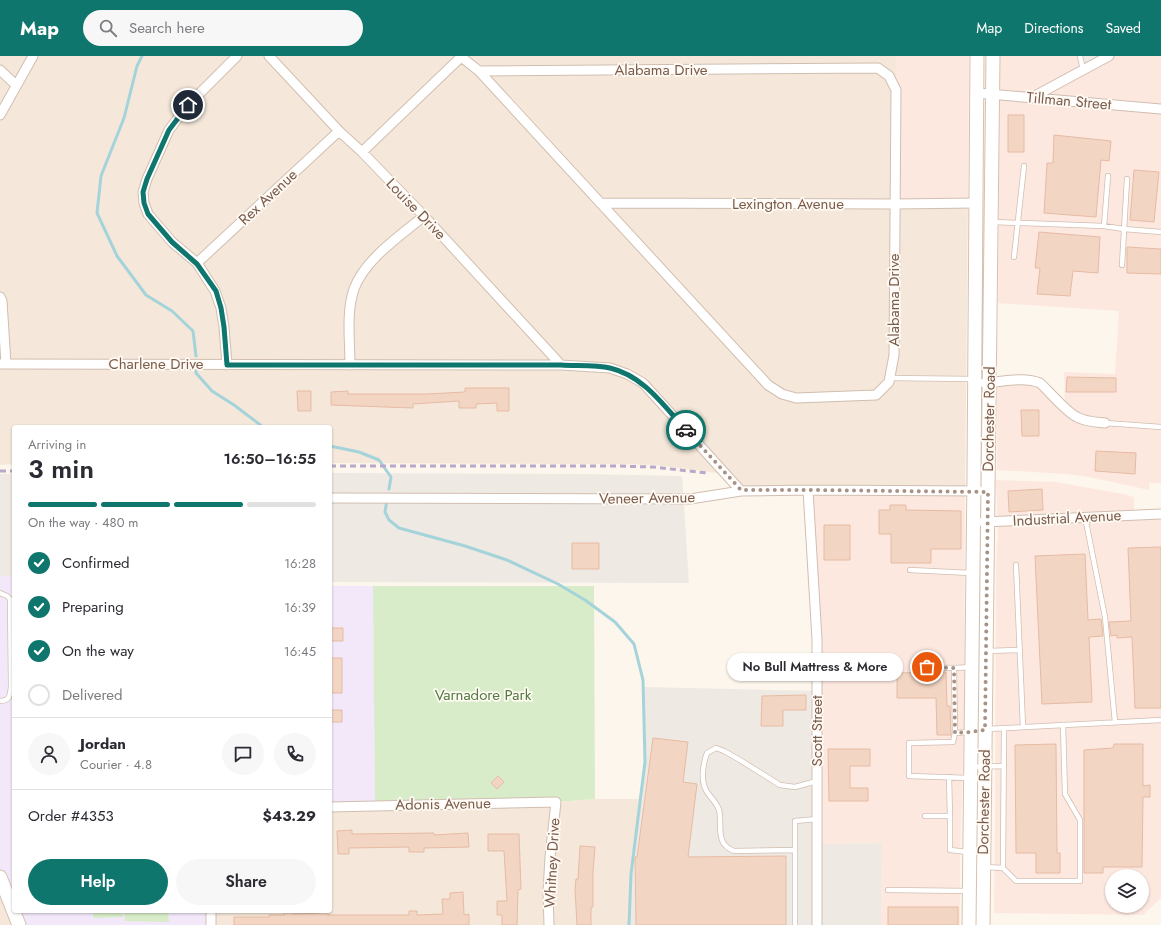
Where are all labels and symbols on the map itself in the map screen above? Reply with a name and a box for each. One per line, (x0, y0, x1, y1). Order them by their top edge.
street label: Alabama Drive (614, 59, 708, 81)
street label: Tillman Street (1026, 86, 1113, 116)
pin (171, 88, 205, 122)
street label: Rex Avenue (234, 164, 303, 230)
street label: Louise Drive (381, 173, 451, 245)
street label: Lexington Avenue (732, 193, 844, 215)
street label: Alabama Drive (883, 253, 905, 347)
street label: Charlene Drive (108, 353, 204, 375)
street label: Dorchester Road (977, 366, 1001, 472)
courier (666, 410, 706, 450)
street label: Veneer Avenue (599, 486, 696, 510)
street label: Industrial Avenue (1012, 504, 1122, 532)
pin (910, 650, 944, 684)
callout: No Bull Mattress & More (727, 653, 903, 681)
park label: Varnadore Park (435, 684, 532, 706)
street label: Scott Street (806, 695, 828, 767)
street label: Dorchester Road (972, 749, 996, 855)
street label: Adonis Avenue (395, 792, 491, 816)
street label: Whitney Drive (539, 817, 565, 909)

